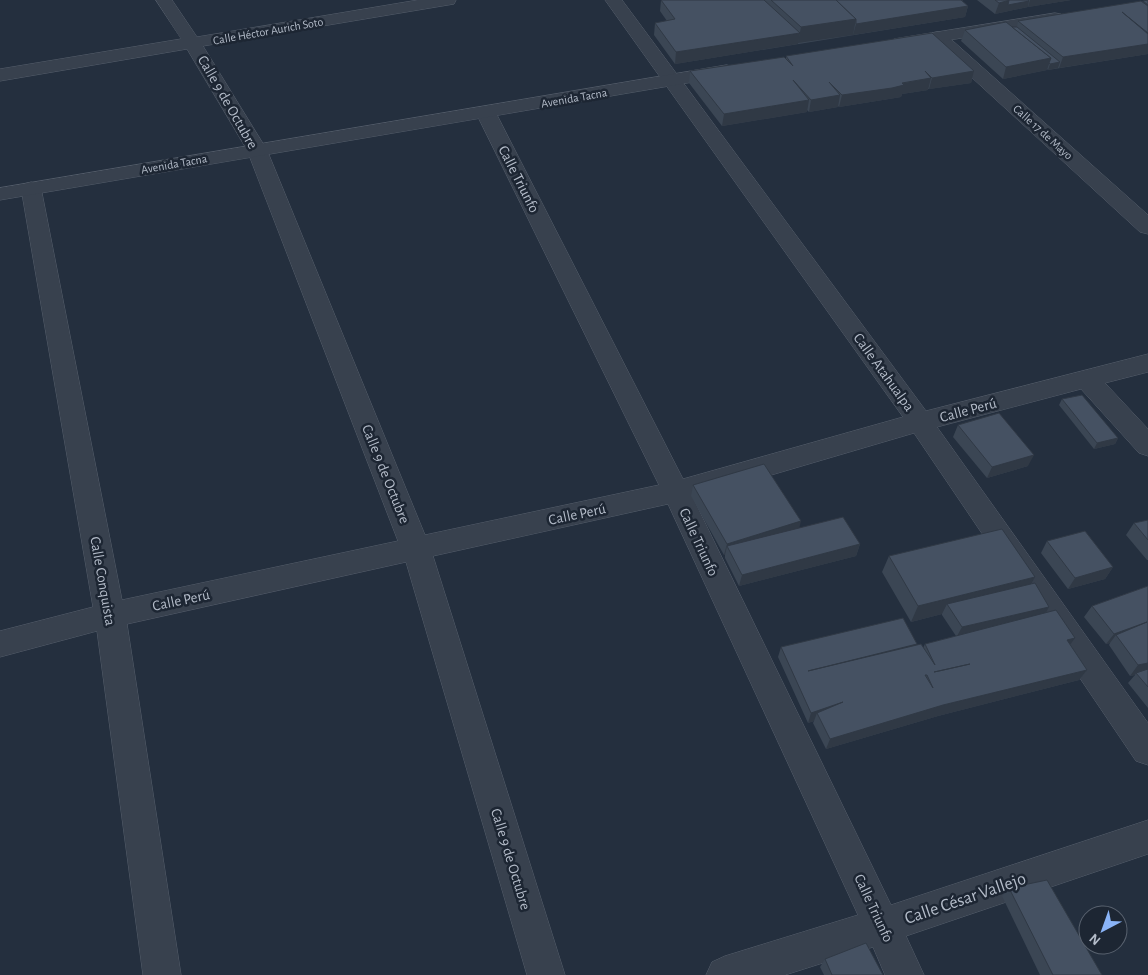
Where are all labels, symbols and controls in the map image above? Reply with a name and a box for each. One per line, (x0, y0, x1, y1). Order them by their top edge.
street label: Calle Héctor Aurich Soto (212, 15, 324, 47)
street label: Calle 9 de Octubre (195, 53, 260, 152)
street label: Avenida Tacna (540, 86, 608, 110)
street label: Calle 17 de Mayo (1010, 102, 1075, 163)
street label: Calle Triunfo (495, 143, 542, 215)
street label: Avenida Tacna (140, 152, 208, 176)
street label: Calle Atahualpa (850, 331, 917, 414)
street label: Calle Perú (938, 396, 998, 425)
street label: Calle 9 de Octubre (359, 423, 412, 526)
street label: Calle Perú (547, 501, 607, 528)
street label: Calle Triunfo (676, 506, 721, 579)
street label: Calle Conquista (87, 535, 118, 627)
street label: Calle Perú (151, 587, 211, 614)
street label: Calle 9 de Octubre (488, 807, 533, 912)
street label: Calle César Vallejo (902, 870, 1028, 928)
street label: Calle Triunfo (851, 872, 896, 945)
north arrow (1078, 905, 1128, 955)
text: N (1087, 931, 1103, 948)

